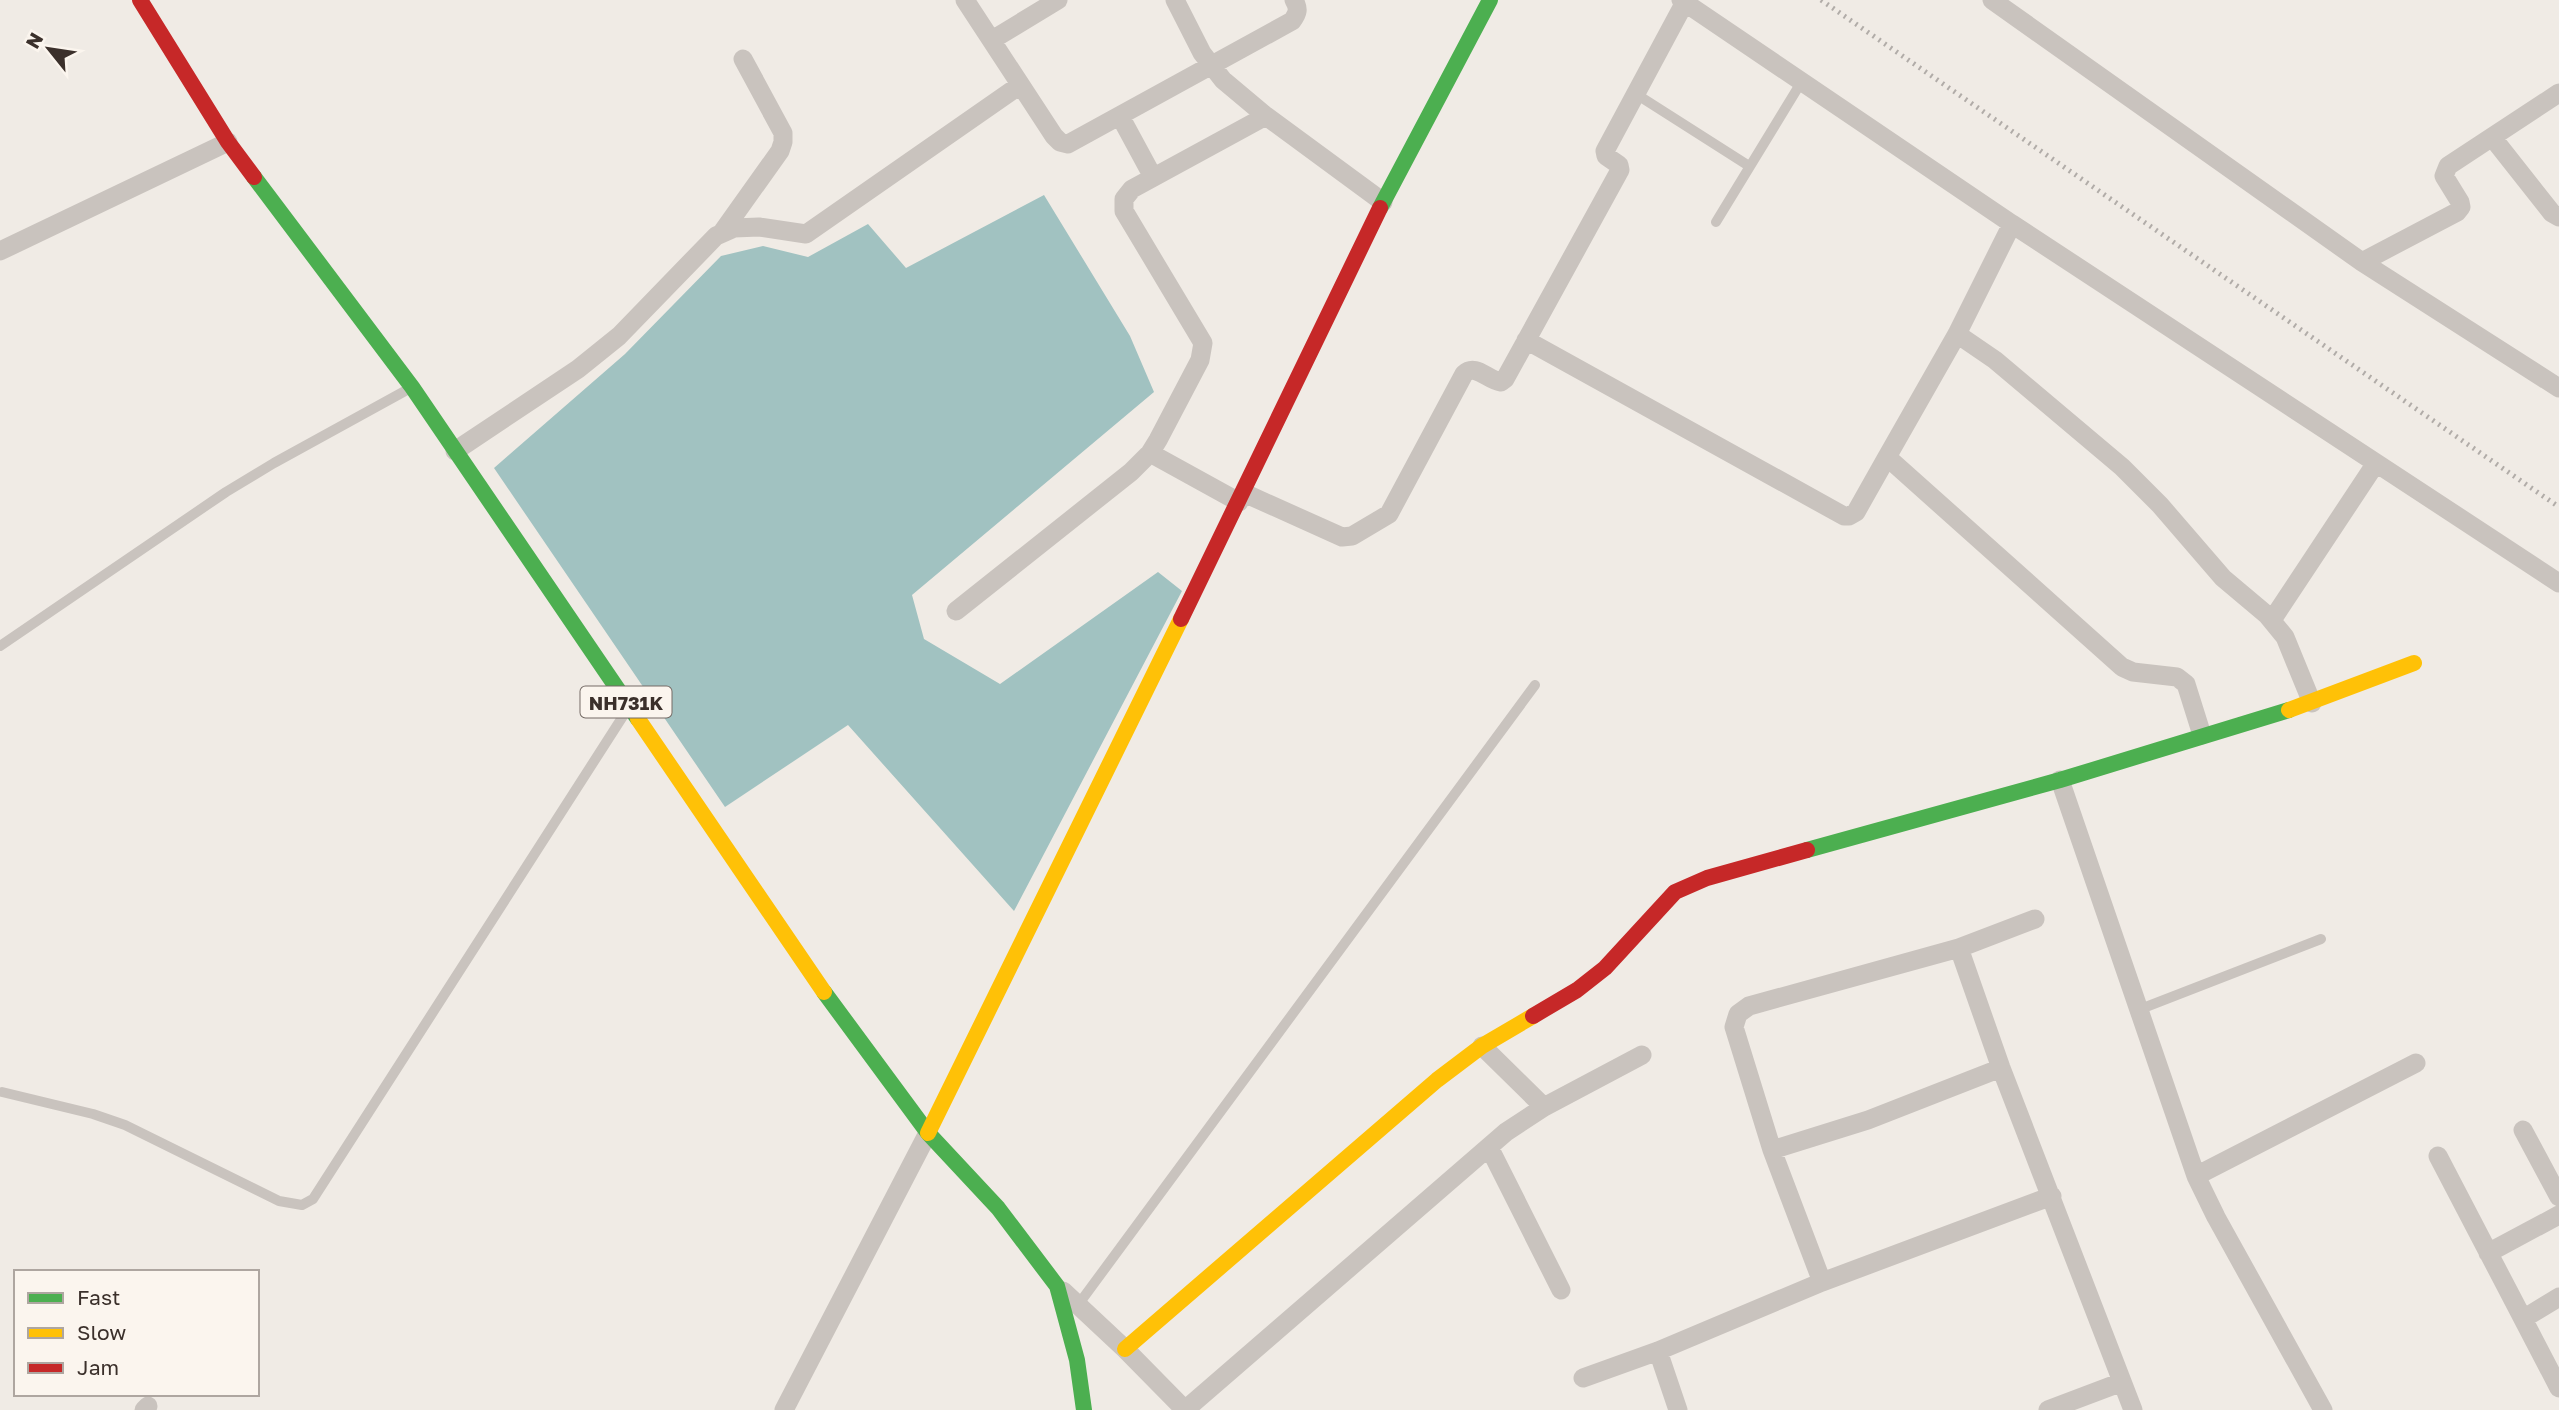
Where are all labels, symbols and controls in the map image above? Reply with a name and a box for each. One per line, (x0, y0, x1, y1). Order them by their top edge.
north arrow (14, 14, 84, 84)
text: N (20, 28, 47, 52)
road number: NH731K (580, 687, 672, 718)
legend (14, 1270, 259, 1396)
text: Fast (77, 1284, 120, 1310)
text: Slow (77, 1319, 126, 1345)
text: Jam (77, 1354, 119, 1380)

